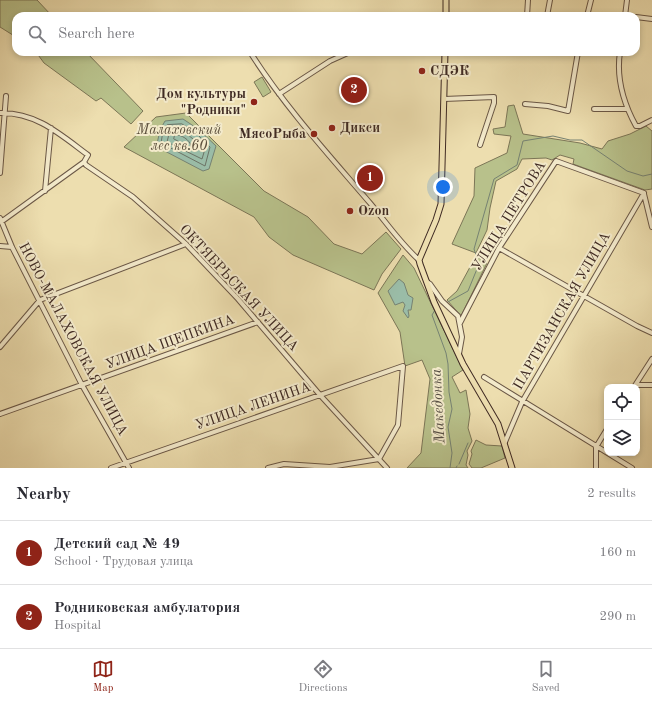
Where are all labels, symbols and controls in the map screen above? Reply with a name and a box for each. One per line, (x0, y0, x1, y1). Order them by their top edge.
search box (12, 12, 640, 56)
icon: search (26, 23, 48, 45)
text: Search here (58, 27, 135, 42)
place label: СДЭК (430, 64, 470, 78)
marker: СДЭК (417, 66, 427, 76)
pin: 2 (341, 75, 367, 105)
place label: Дом культуры "Родники" (156, 87, 246, 117)
marker: Дом культуры "Родники" (249, 97, 259, 107)
place label: Дикси (340, 121, 380, 135)
park label: Малаховский лес кв.60 (136, 123, 221, 153)
marker: Дикси (327, 123, 337, 133)
place label: МясоРыба (239, 127, 306, 141)
marker: МясоРыба (309, 129, 319, 139)
street label: УЛИЦА ПЕТРОВА (469, 158, 549, 274)
pin: 1 (357, 163, 383, 193)
your location (433, 177, 453, 197)
place label: Ozon (358, 204, 389, 218)
marker: Ozon (345, 206, 355, 216)
street label: ОКТЯБРЬСКАЯ УЛИЦА (177, 222, 301, 354)
street label: ПАРТИЗАНСКАЯ УЛИЦА (511, 230, 613, 392)
street label: НОВО-МАЛАХОВСКАЯ УЛИЦА (16, 240, 130, 438)
street label: УЛИЦА ЩЕПКИНА (104, 312, 237, 372)
water label: Македонка (430, 368, 449, 445)
street label: УЛИЦА ЛЕНИНА (193, 380, 313, 432)
map controls (604, 384, 640, 456)
button: locate (604, 384, 640, 420)
button: layers (604, 420, 640, 456)
text: Nearby (16, 486, 71, 503)
text: 2 results (587, 487, 636, 500)
text: Детский сад № 49 (54, 537, 180, 552)
text: 1 (25, 546, 33, 559)
text: 160 m (599, 546, 636, 559)
text: School · Трудовая улица (54, 555, 193, 568)
text: Родниковская амбулатория (54, 601, 240, 616)
text: 2 (25, 610, 33, 623)
text: 290 m (599, 610, 636, 623)
text: Hospital (54, 619, 101, 632)
tab: Map (92, 658, 114, 696)
tab: Directions (299, 658, 347, 696)
tab: Saved (532, 658, 560, 696)

